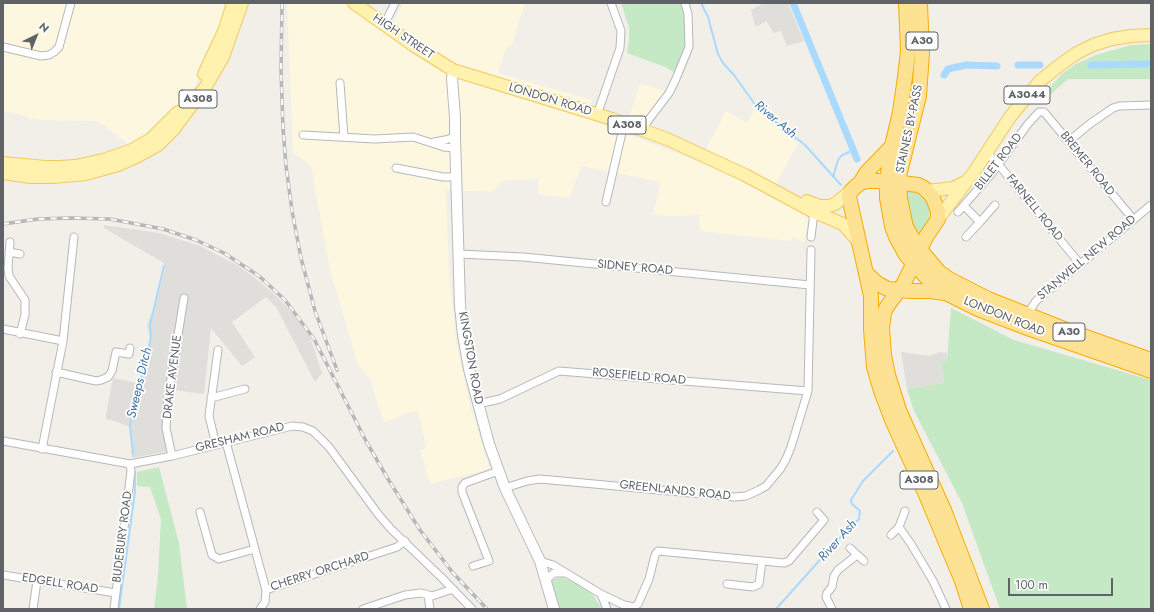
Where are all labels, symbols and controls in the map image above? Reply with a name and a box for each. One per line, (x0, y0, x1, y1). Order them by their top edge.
street label: HIGH STREET (370, 11, 436, 63)
north arrow (16, 16, 56, 56)
text: N (36, 18, 53, 36)
road number: A30 (906, 32, 938, 50)
street label: LONDON ROAD (507, 81, 593, 119)
street label: STAINES BY-PASS (894, 83, 926, 175)
road number: A3044 (1004, 86, 1050, 104)
road number: A308 (179, 90, 217, 108)
water label: River Ash (751, 98, 799, 142)
road number: A308 (608, 116, 646, 134)
street label: BREMER ROAD (1057, 129, 1117, 199)
street label: BILLET ROAD (972, 131, 1026, 193)
street label: FARNELL ROAD (1003, 172, 1065, 244)
street label: STANWELL NEW ROAD (1035, 213, 1139, 303)
street label: SIDNEY ROAD (597, 258, 673, 278)
street label: LONDON ROAD (961, 294, 1047, 340)
street label: KINGSTON ROAD (455, 310, 485, 406)
road number: A30 (1053, 323, 1085, 341)
street label: DRAKE AVENUE (161, 334, 185, 420)
water label: Sweeps Ditch (124, 346, 156, 420)
street label: ROSEFIELD ROAD (592, 366, 686, 388)
street label: GRESHAM ROAD (194, 420, 286, 456)
road number: A308 (900, 471, 938, 489)
street label: GREENLANDS ROAD (619, 478, 731, 504)
street label: BUDEBURY ROAD (110, 490, 136, 584)
water label: River Ash (815, 517, 861, 565)
street label: CHERRY ORCHARD (269, 549, 371, 595)
scale bar (1010, 570, 1115, 596)
street label: EDGELL ROAD (21, 571, 99, 597)
text: 100 m (1015, 576, 1048, 594)

